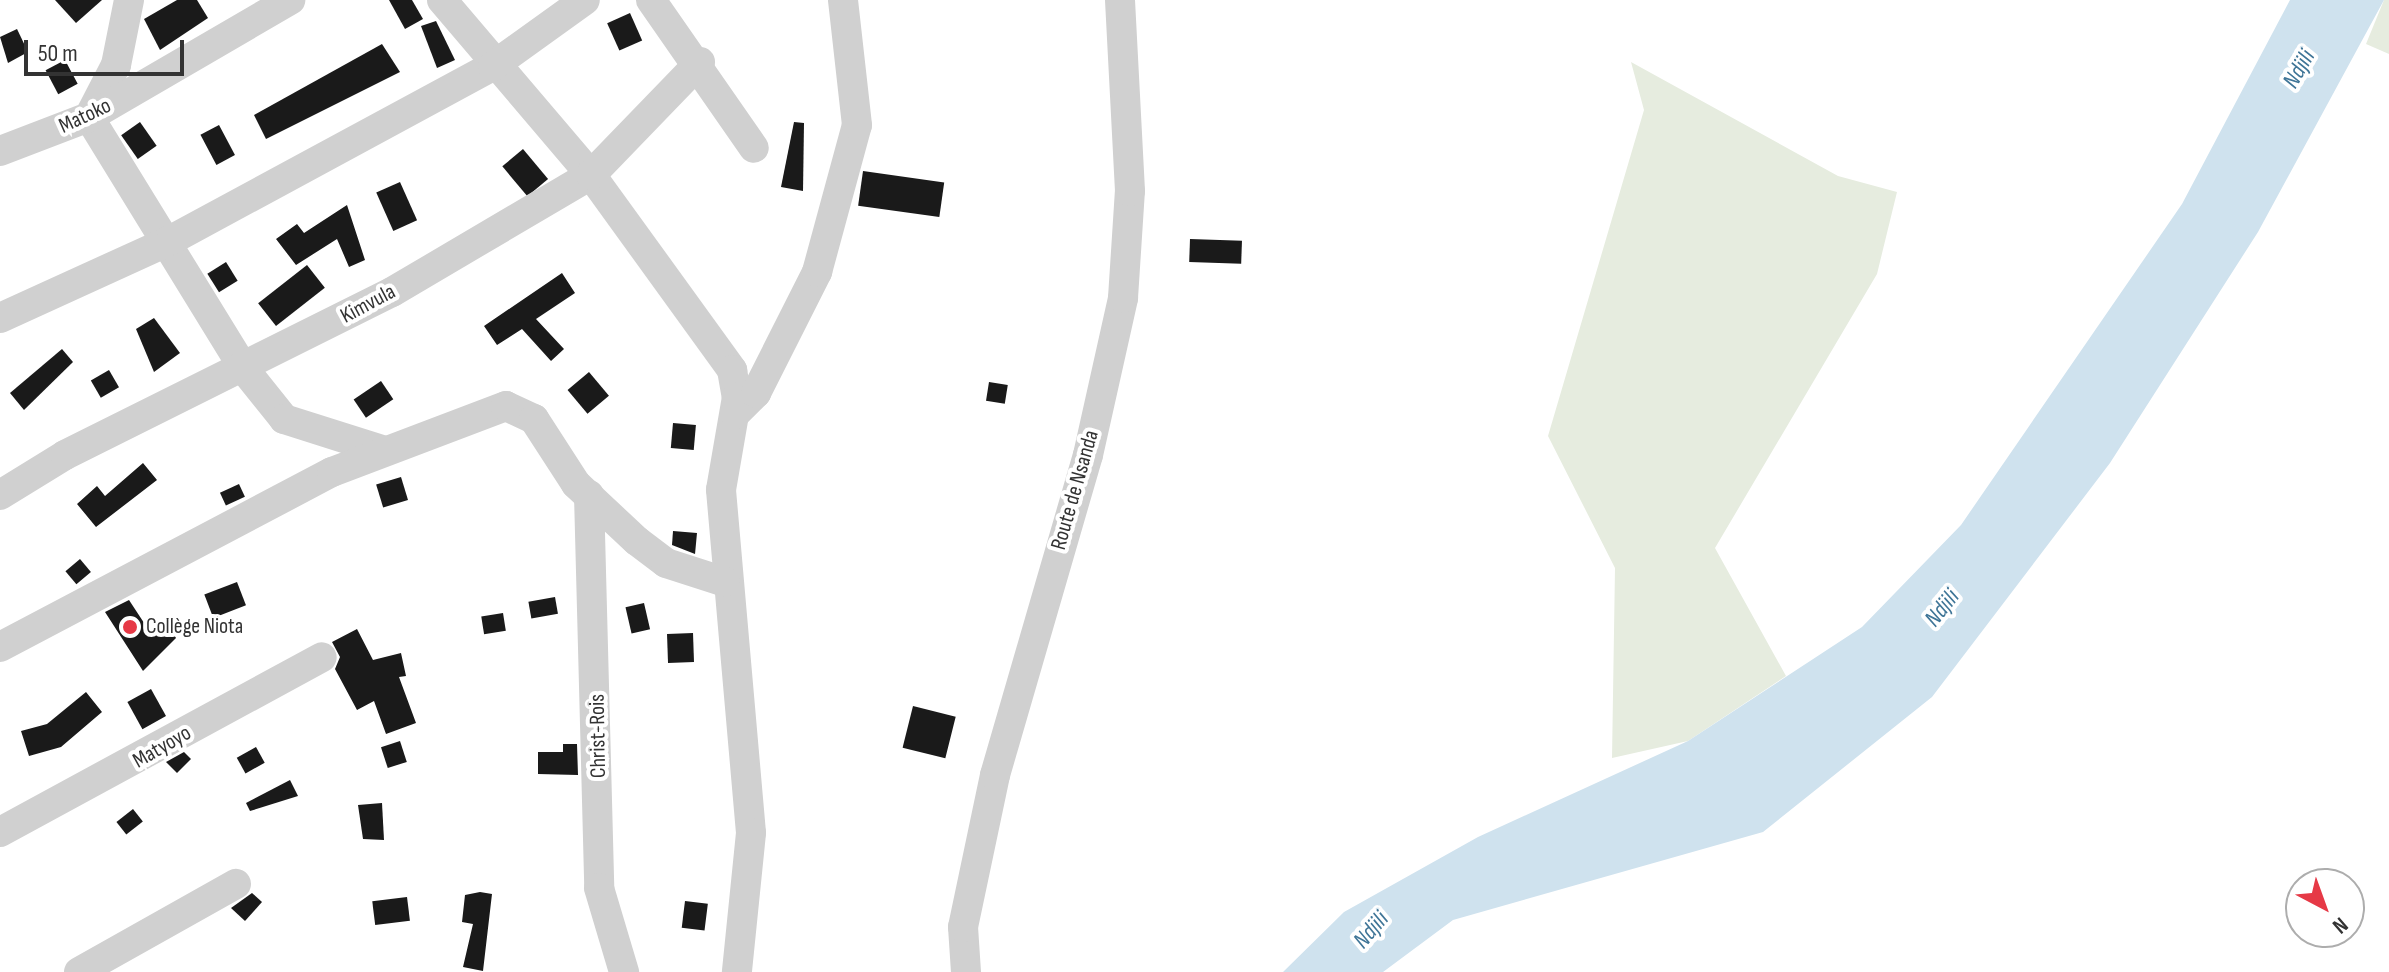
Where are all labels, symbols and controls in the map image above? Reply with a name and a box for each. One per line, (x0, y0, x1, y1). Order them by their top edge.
scale bar (28, 24, 188, 74)
text: 50 m (38, 39, 78, 68)
water label: Ndjili (2277, 45, 2321, 93)
street label: Matoko (55, 93, 115, 139)
street label: Kimvula (336, 279, 400, 329)
street label: Route de Nsanda (1045, 427, 1105, 553)
water label: Ndjili (1918, 584, 1966, 632)
place label: Collège Niota (146, 614, 243, 640)
marker: Collège Niota (121, 618, 139, 636)
street label: Christ-Rois (584, 694, 612, 778)
street label: Matyoyo (128, 720, 196, 774)
north arrow (2285, 868, 2365, 948)
water label: Ndjili (1347, 906, 1395, 954)
text: N (2326, 911, 2353, 939)

